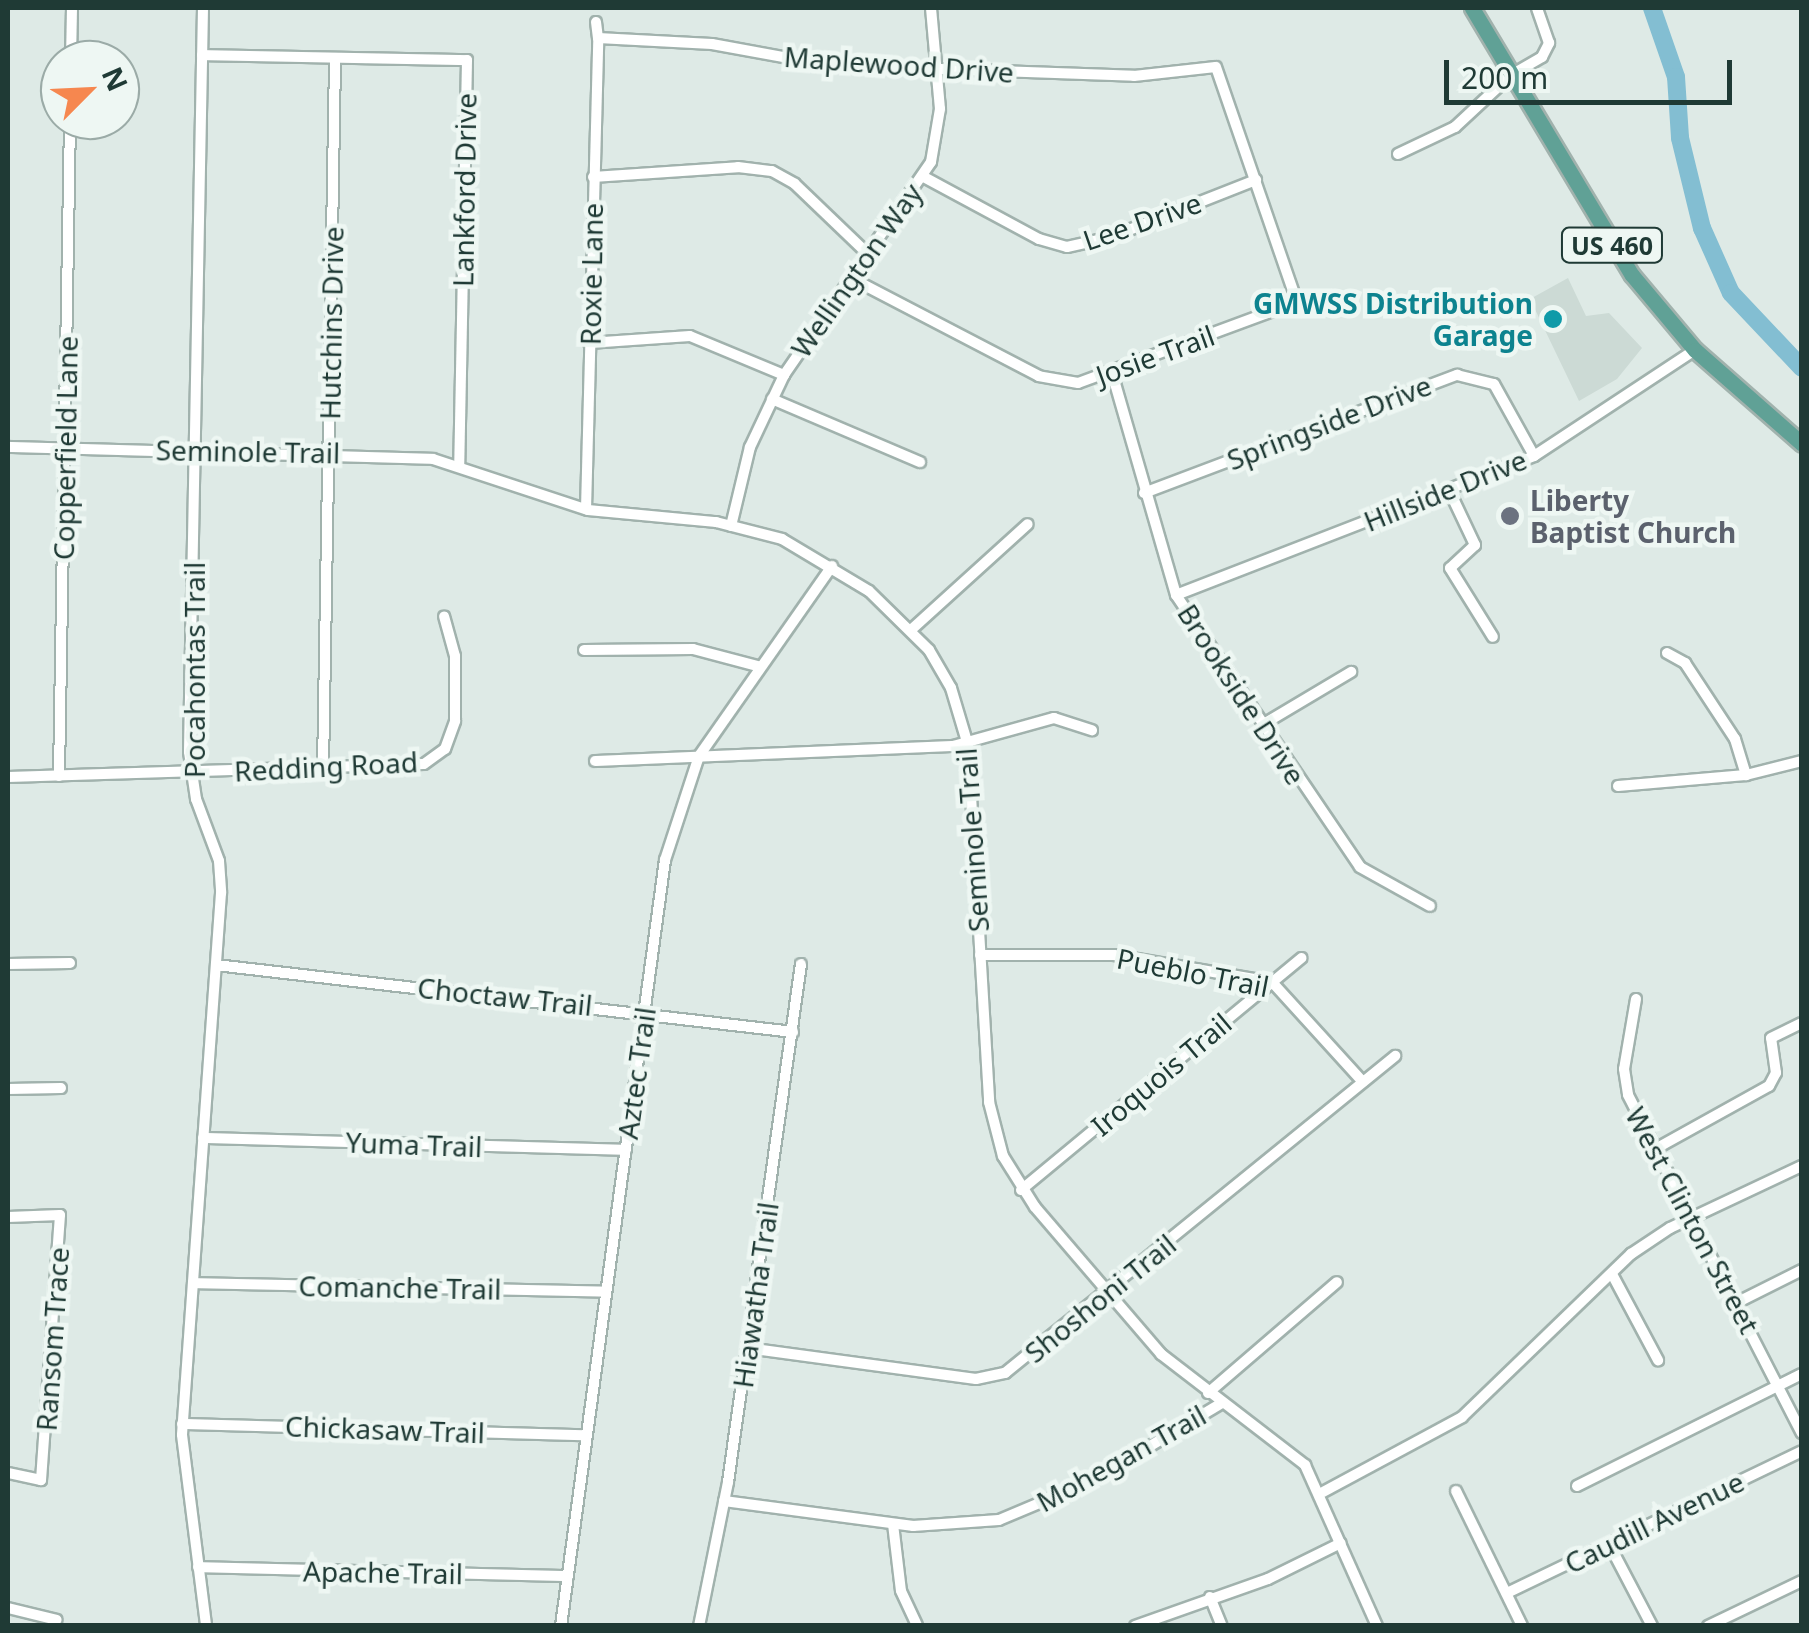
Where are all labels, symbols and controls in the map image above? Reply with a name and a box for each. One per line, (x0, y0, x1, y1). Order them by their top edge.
street label: Maplewood Drive (783, 39, 1015, 89)
north arrow (40, 40, 140, 140)
scale bar (1449, 40, 1736, 102)
text: 200 m (1461, 57, 1548, 98)
text: N (94, 60, 138, 97)
street label: Lankford Drive (446, 93, 482, 287)
street label: Wellington Way (784, 177, 928, 363)
street label: Lee Drive (1078, 185, 1206, 257)
street label: Roxie Lane (573, 203, 609, 345)
road number: US 460 (1560, 225, 1664, 265)
street label: Hutchins Drive (313, 226, 349, 420)
place label: GMWSS Distribution Garage (1253, 286, 1533, 352)
marker: GMWSS Distribution Garage (1542, 308, 1564, 330)
street label: Josie Trail (1091, 318, 1219, 392)
street label: Copperfield Lane (46, 336, 84, 560)
street label: Springside Drive (1222, 368, 1436, 476)
street label: Seminole Trail (156, 433, 340, 469)
street label: Hillside Drive (1359, 442, 1531, 538)
place label: Liberty Baptist Church (1530, 483, 1736, 549)
marker: Liberty Baptist Church (1499, 505, 1521, 527)
street label: Pocahontas Trail (177, 562, 211, 778)
street label: Brookside Drive (1171, 598, 1313, 790)
street label: Redding Road (233, 744, 419, 788)
street label: Seminole Trail (949, 747, 995, 933)
street label: Pueblo Trail (1114, 941, 1272, 1003)
street label: Choctaw Trail (416, 970, 594, 1022)
street label: Aztec Trail (610, 1005, 662, 1141)
street label: Iroquois Trail (1084, 1006, 1238, 1142)
street label: West Clinton Street (1619, 1101, 1767, 1339)
street label: Yuma Trail (345, 1125, 483, 1163)
street label: Hiawatha Trail (725, 1200, 785, 1390)
street label: Shoshoni Trail (1018, 1227, 1182, 1369)
street label: Ransom Trace (29, 1246, 75, 1432)
street label: Comanche Trail (298, 1268, 502, 1306)
street label: Mohegan Trail (1031, 1398, 1211, 1518)
street label: Chickasaw Trail (284, 1409, 486, 1449)
street label: Caudill Avenue (1559, 1464, 1749, 1580)
street label: Apache Trail (303, 1554, 463, 1590)

